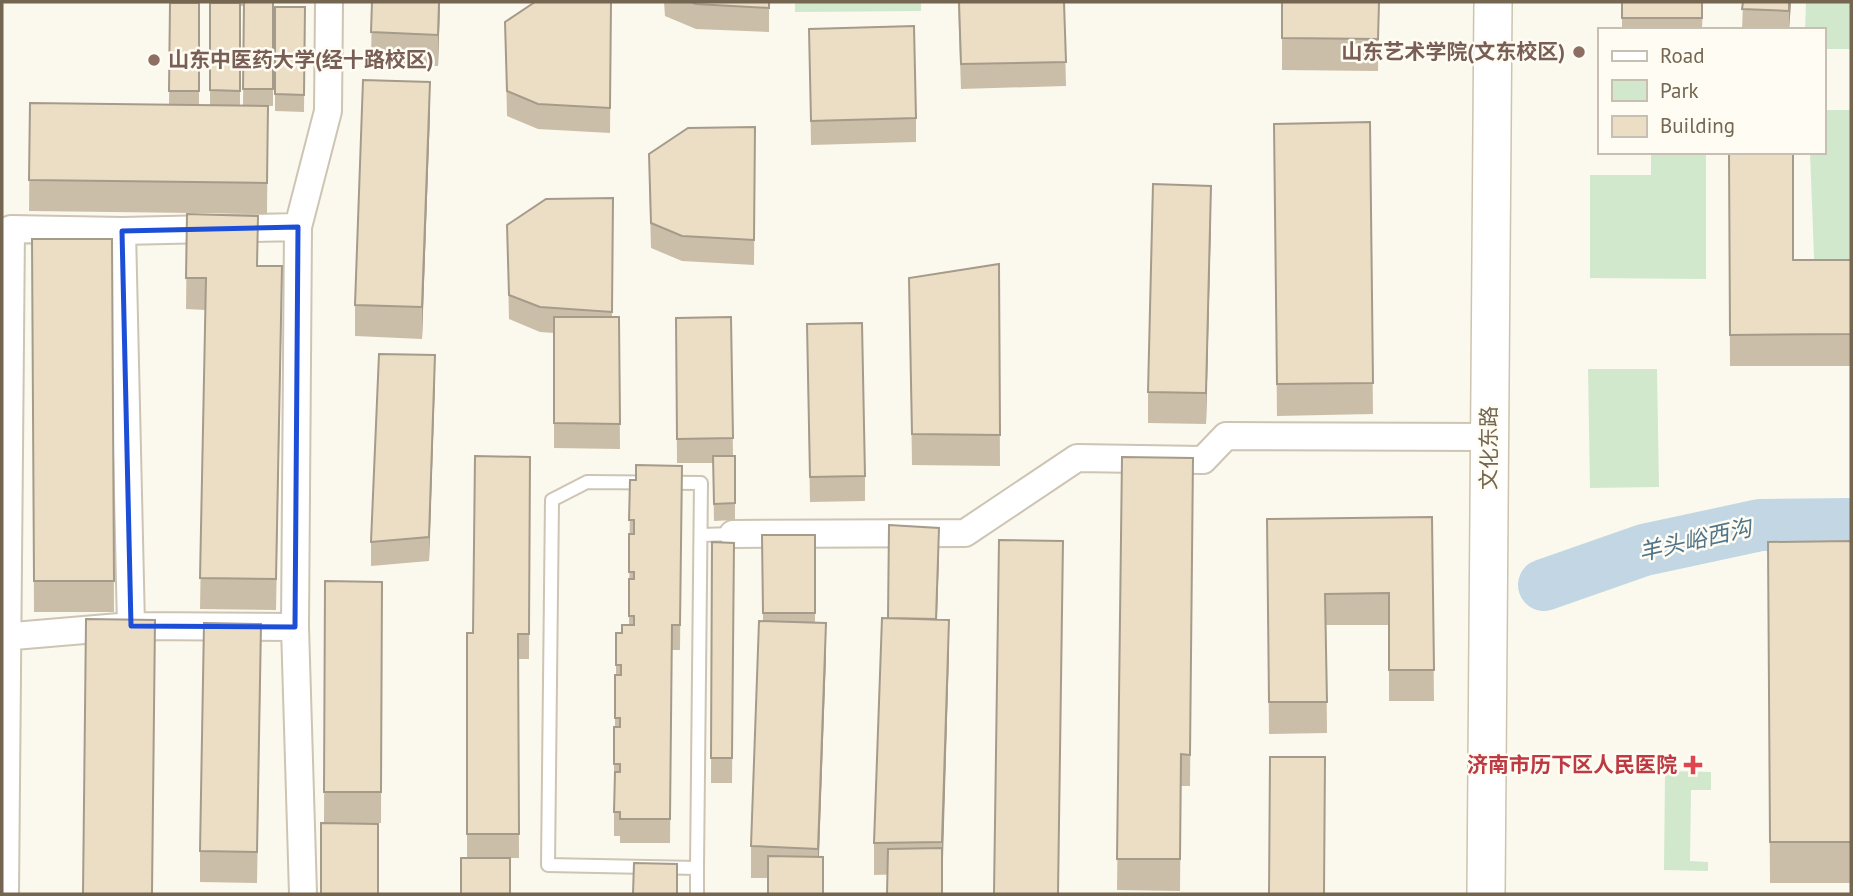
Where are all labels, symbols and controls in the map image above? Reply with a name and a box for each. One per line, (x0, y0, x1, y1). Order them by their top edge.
legend (1598, 28, 1825, 154)
place label: 山东艺术学院(文东校区) (1341, 38, 1565, 65)
text: Road (1660, 42, 1704, 69)
marker: 山东艺术学院(文东校区) (1571, 44, 1587, 60)
place label: 山东中医药大学(经十路校区) (168, 46, 434, 73)
marker: 山东中医药大学(经十路校区) (146, 52, 162, 68)
text: Park (1660, 77, 1699, 104)
text: Building (1660, 112, 1735, 139)
street label: 文化东路 (1475, 406, 1502, 490)
water label: 羊头峪西沟 (1636, 512, 1757, 567)
place label: 济南市历下区人民医院 (1467, 751, 1677, 778)
marker: 济南市历下区人民医院 (1683, 755, 1703, 775)

